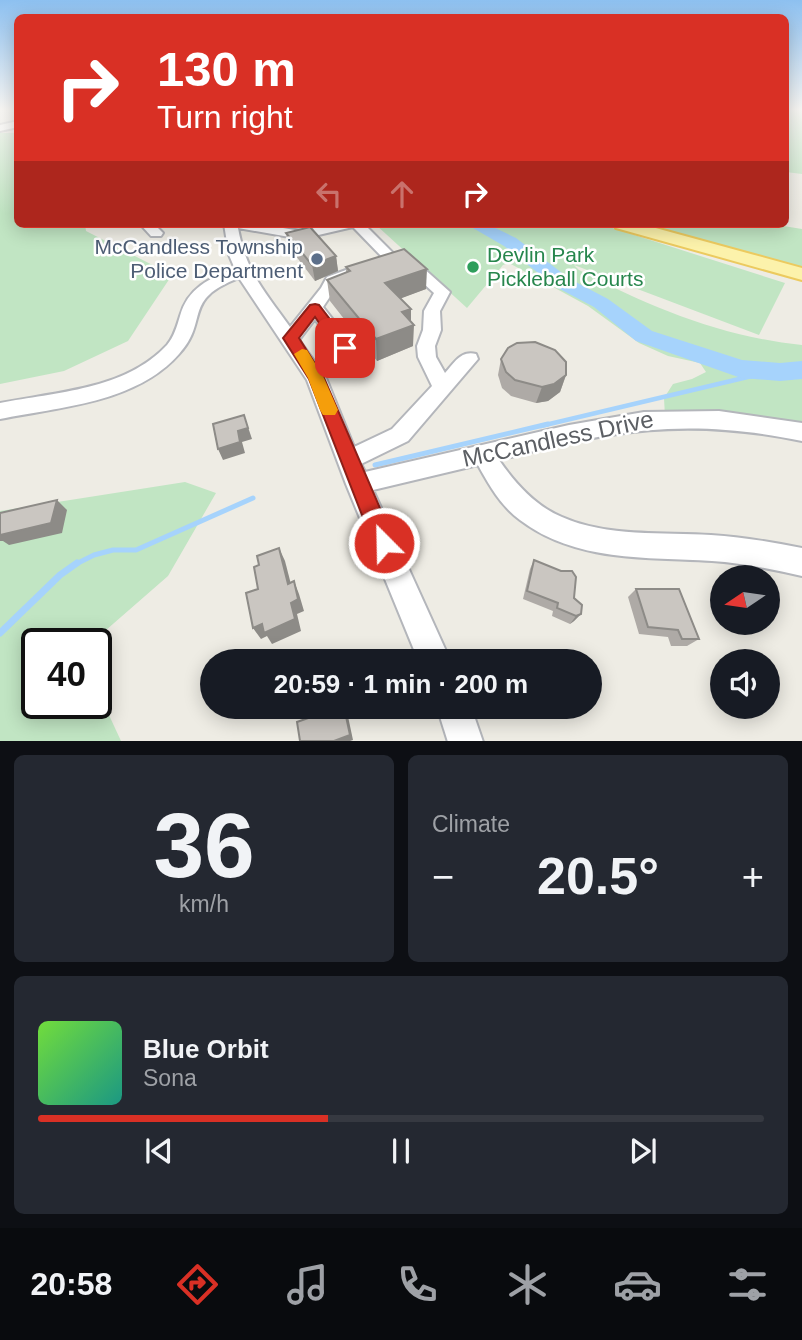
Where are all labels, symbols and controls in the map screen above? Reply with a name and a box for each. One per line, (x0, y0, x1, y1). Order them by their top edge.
icon: right (42, 42, 133, 133)
text: 130 m (157, 42, 296, 96)
text: Turn right (157, 99, 293, 135)
icon: left (310, 175, 348, 213)
icon: ahead (383, 175, 421, 213)
icon: right (456, 175, 494, 213)
place label: McCandless Township Police Department (94, 235, 303, 282)
place label: Devlin Park Pickleball Courts (487, 243, 643, 290)
marker: McCandless Township Police Department (309, 251, 325, 267)
marker: Devlin Park Pickleball Courts (465, 259, 481, 275)
pin (315, 318, 375, 378)
icon: arrive (326, 329, 364, 367)
street label: McCandless Drive (460, 405, 656, 472)
position arrow (347, 506, 421, 580)
north arrow (710, 565, 780, 635)
map controls (710, 565, 780, 719)
speed limit sign: 40 (21, 628, 112, 719)
button: sound (710, 649, 780, 719)
text: 20:59 · 1 min · 200 m (274, 669, 528, 699)
text: 36 (153, 795, 255, 896)
text: Climate (432, 811, 510, 837)
text: 20.5° (537, 847, 659, 905)
text: − (432, 856, 454, 898)
text: + (742, 856, 764, 898)
text: km/h (179, 891, 229, 917)
text: Blue Orbit (143, 1034, 269, 1064)
text: Sona (143, 1065, 197, 1091)
icon: previous (140, 1132, 178, 1170)
icon: pause (382, 1132, 420, 1170)
icon: next (624, 1132, 662, 1170)
icon: directions (173, 1260, 222, 1309)
icon: music (283, 1260, 332, 1309)
icon: phone (393, 1260, 442, 1309)
icon: climate (503, 1260, 552, 1309)
icon: car (613, 1260, 662, 1309)
icon: filters (723, 1260, 772, 1309)
text: 20:58 (30, 1266, 112, 1302)

